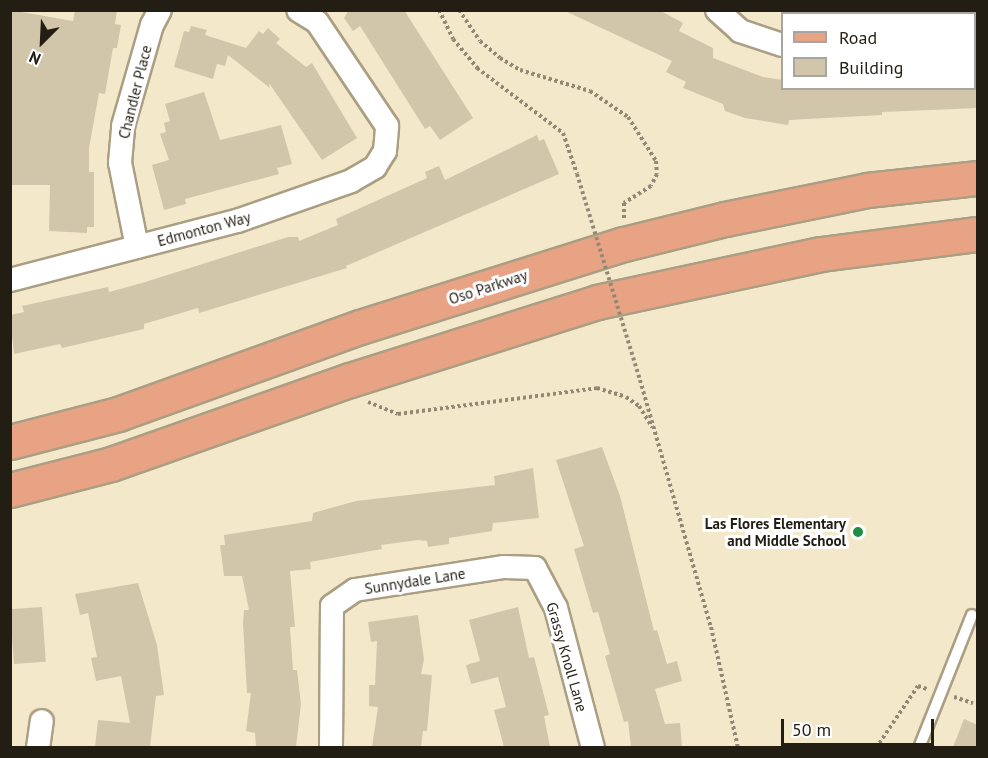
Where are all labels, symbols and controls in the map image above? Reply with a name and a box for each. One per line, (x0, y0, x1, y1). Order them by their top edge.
north arrow (12, 12, 72, 72)
legend (781, 12, 976, 90)
text: Road (839, 26, 877, 49)
street label: Chandler Place (115, 43, 155, 141)
text: N (26, 47, 44, 70)
text: Building (839, 56, 903, 79)
street label: Edmonton Way (155, 208, 253, 250)
street label: Oso Parkway (446, 266, 530, 308)
place label: Las Flores Elementary and Middle School (705, 514, 846, 549)
marker: Las Flores Elementary and Middle School (851, 525, 865, 539)
street label: Sunnydale Lane (363, 564, 467, 598)
street label: Grassy Knoll Lane (543, 600, 591, 714)
scale bar (784, 707, 937, 745)
text: 50 m (792, 718, 831, 741)

